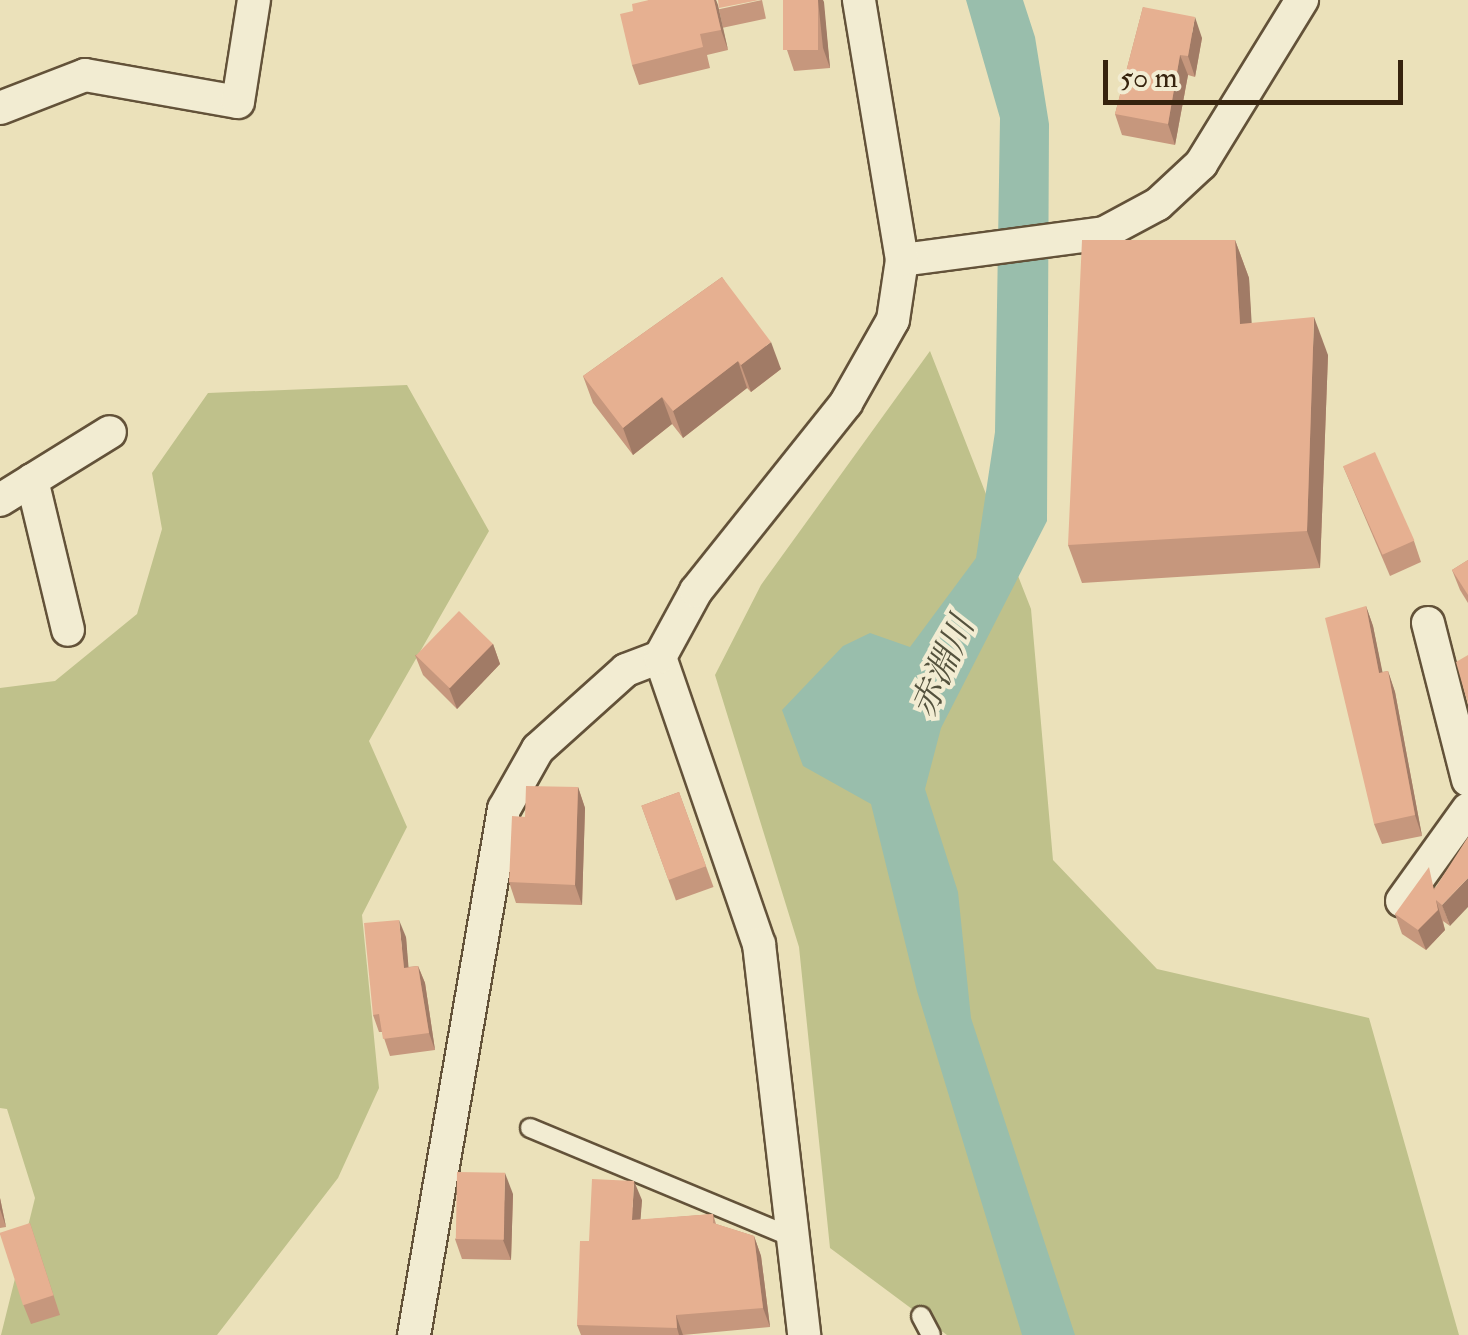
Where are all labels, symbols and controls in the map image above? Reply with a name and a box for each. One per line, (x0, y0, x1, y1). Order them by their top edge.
scale bar (1108, 40, 1408, 102)
text: 50 m (1120, 59, 1178, 96)
water label: 赤淵川 (902, 610, 984, 724)

